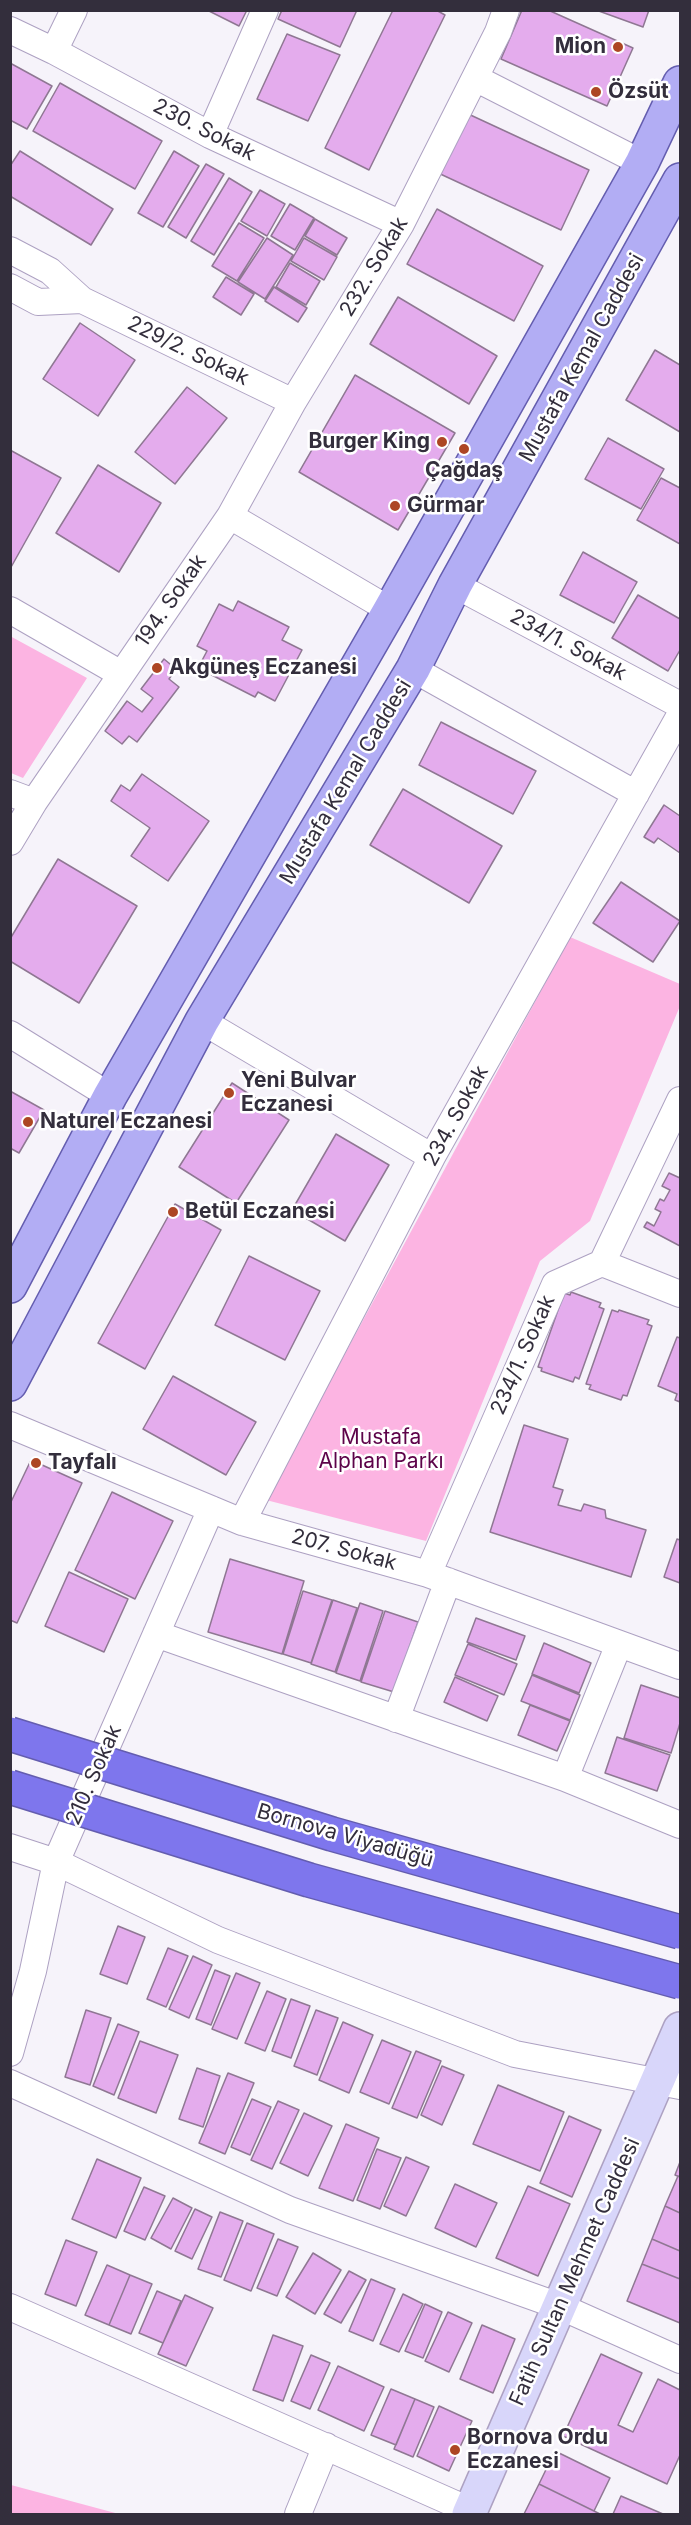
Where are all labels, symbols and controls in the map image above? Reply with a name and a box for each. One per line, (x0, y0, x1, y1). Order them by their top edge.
place label: Mion (555, 34, 606, 60)
marker: Mion (611, 40, 625, 54)
place label: Özsüt (608, 79, 669, 105)
marker: Özsüt (589, 85, 603, 99)
street label: 230. Sokak (149, 93, 259, 167)
street label: 232. Sokak (334, 213, 414, 321)
street label: Mustafa Kemal Caddesi (514, 249, 650, 467)
street label: 229/2. Sokak (123, 311, 253, 391)
place label: Burger King (308, 429, 430, 455)
marker: Burger King (435, 435, 449, 449)
marker: Çağdaş (457, 442, 471, 456)
place label: Çağdaş (425, 458, 503, 484)
place label: Gürmar (407, 493, 484, 519)
marker: Gürmar (388, 499, 402, 513)
street label: 194. Sokak (130, 550, 212, 652)
street label: 234/1. Sokak (505, 604, 631, 686)
place label: Akgüneş Eczanesi (169, 655, 357, 681)
marker: Akgüneş Eczanesi (150, 661, 164, 675)
street label: Mustafa Kemal Caddesi (275, 675, 417, 889)
street label: 234. Sokak (418, 1061, 494, 1171)
place label: Yeni Bulvar Eczanesi (241, 1068, 356, 1118)
marker: Yeni Bulvar Eczanesi (222, 1086, 236, 1100)
place label: Naturel Eczanesi (40, 1109, 212, 1135)
marker: Naturel Eczanesi (21, 1115, 35, 1129)
place label: Betül Eczanesi (185, 1199, 335, 1225)
marker: Betül Eczanesi (166, 1205, 180, 1219)
street label: 234/1. Sokak (485, 1291, 561, 1419)
park label: Mustafa Alphan Parkı (318, 1425, 444, 1475)
place label: Tayfalı (48, 1450, 117, 1476)
marker: Tayfalı (29, 1456, 43, 1470)
street label: 207. Sokak (289, 1524, 399, 1576)
street label: 210. Sokak (61, 1721, 127, 1829)
street label: Bornova Viyadüğü (254, 1799, 436, 1873)
street label: Fatih Sultan Mehmet Caddesi (504, 2134, 646, 2410)
place label: Bornova Ordu Eczanesi (467, 2425, 608, 2475)
marker: Bornova Ordu Eczanesi (448, 2443, 462, 2457)

